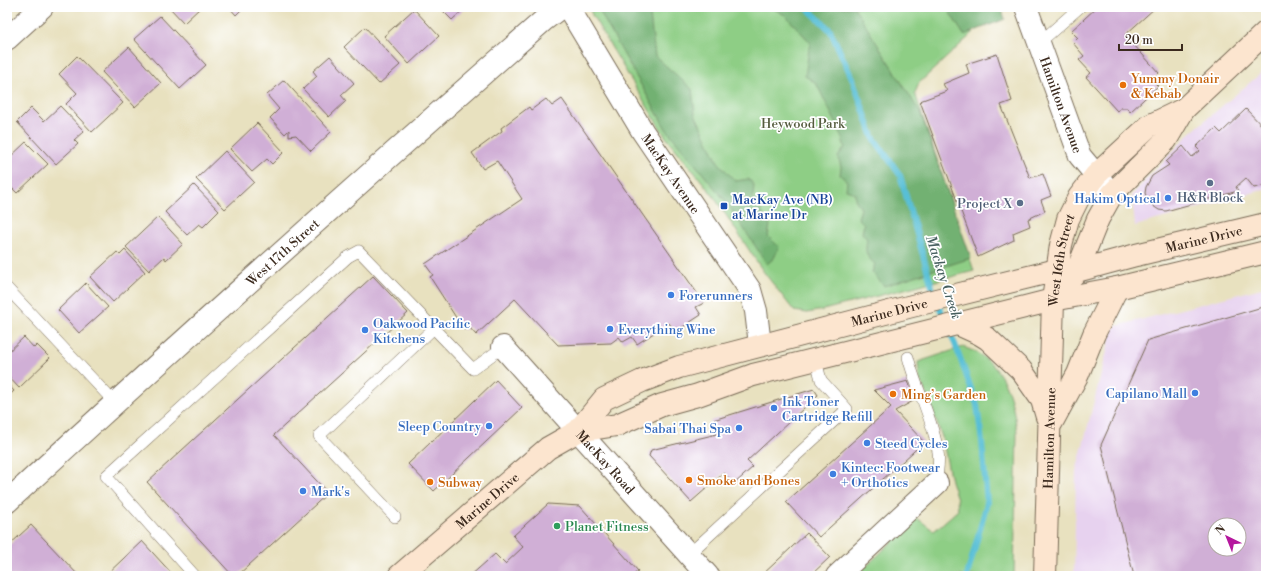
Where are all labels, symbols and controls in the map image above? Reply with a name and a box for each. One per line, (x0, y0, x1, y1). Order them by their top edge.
scale bar (1119, 26, 1182, 52)
text: 20 m (1125, 33, 1153, 48)
street label: Hamilton Avenue (1036, 55, 1085, 156)
place label: Yummy Donair & Kebab (1130, 71, 1220, 102)
marker: Yummy Donair & Kebab (1118, 80, 1128, 90)
park label: Heywood Park (761, 116, 846, 132)
street label: MacKay Avenue (638, 131, 703, 218)
marker: H&R Block (1205, 178, 1215, 188)
place label: H&R Block (1177, 190, 1244, 206)
place label: Hakim Optical (1074, 191, 1160, 207)
place label: MacKay Ave (NB) at Marine Dr (732, 192, 833, 223)
marker: Hakim Optical (1163, 193, 1173, 203)
place label: Project X (957, 196, 1013, 212)
marker: Project X (1015, 198, 1025, 208)
marker: MacKay Ave (NB) at Marine Dr (719, 201, 729, 211)
street label: West 16th Street (1046, 211, 1079, 307)
street label: West 17th Street (242, 216, 323, 290)
street label: Marine Drive (1164, 223, 1244, 257)
water label: Mackay Creek (921, 233, 965, 322)
place label: Forerunners (679, 288, 753, 304)
marker: Forerunners (666, 290, 676, 300)
street label: Marine Drive (849, 295, 930, 331)
place label: Oakwood Pacific Kitchens (373, 316, 471, 347)
place label: Everything Wine (618, 322, 716, 338)
marker: Everything Wine (605, 324, 615, 334)
marker: Oakwood Pacific Kitchens (360, 325, 370, 335)
place label: Capilano Mall (1106, 386, 1187, 402)
place label: Ming’s Garden (901, 387, 986, 403)
street label: Hamilton Avenue (1041, 387, 1059, 489)
marker: Capilano Mall (1190, 388, 1200, 398)
marker: Ming’s Garden (888, 389, 898, 399)
place label: Ink Toner Cartridge Refill (782, 394, 873, 425)
marker: Ink Toner Cartridge Refill (769, 403, 779, 413)
place label: Sleep Country (398, 419, 482, 435)
marker: Sleep Country (484, 421, 494, 431)
place label: Sabai Thai Spa (644, 421, 731, 437)
marker: Sabai Thai Spa (734, 423, 744, 433)
street label: MacKay Road (572, 427, 638, 498)
place label: Steed Cycles (875, 436, 948, 452)
marker: Steed Cycles (862, 438, 872, 448)
place label: Kintec: Footwear + Orthotics (841, 460, 940, 491)
street label: Marine Drive (453, 469, 523, 533)
marker: Kintec: Footwear + Orthotics (828, 469, 838, 479)
place label: Smoke and Bones (697, 473, 800, 489)
place label: Subway (438, 475, 483, 491)
marker: Smoke and Bones (684, 475, 694, 485)
marker: Subway (425, 477, 435, 487)
place label: Mark's (311, 484, 350, 500)
marker: Mark's (298, 486, 308, 496)
north arrow (1207, 517, 1247, 557)
place label: Planet Fitness (565, 519, 649, 535)
marker: Planet Fitness (552, 521, 562, 531)
text: N (1213, 522, 1229, 539)

